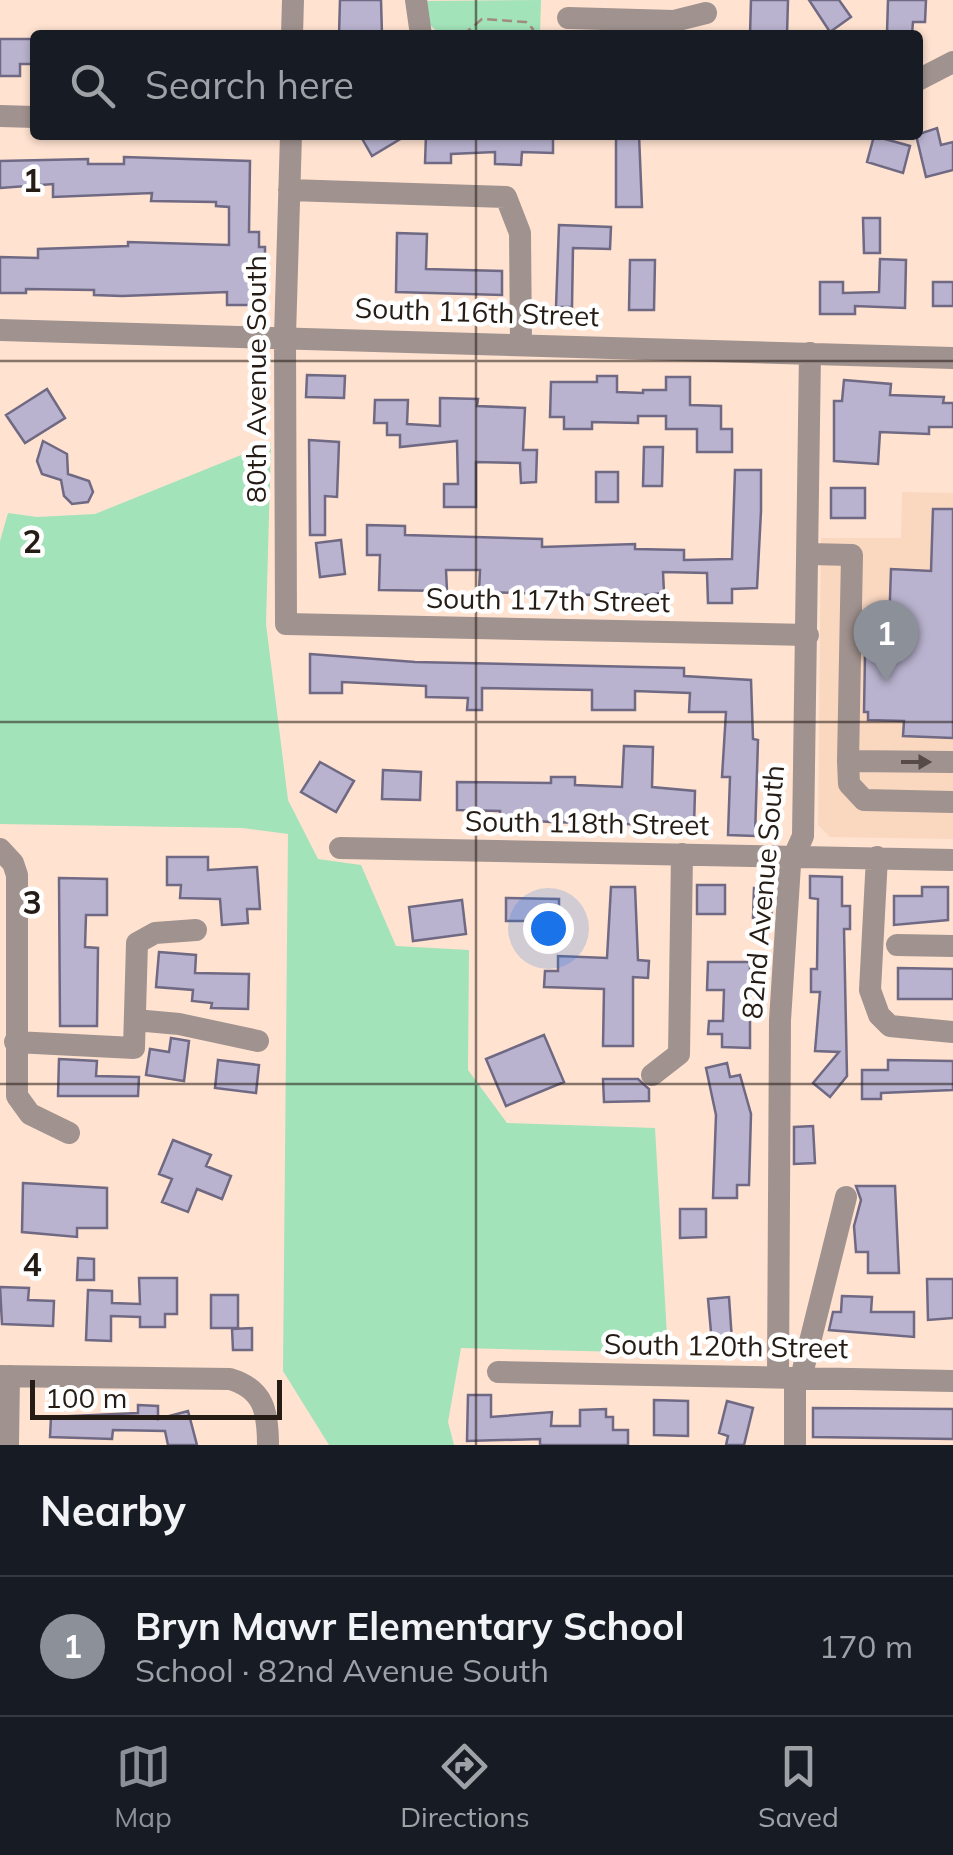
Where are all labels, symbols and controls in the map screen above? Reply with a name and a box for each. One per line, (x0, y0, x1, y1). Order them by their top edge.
search box (30, 30, 923, 140)
icon: search (65, 58, 120, 113)
text: Search here (145, 61, 354, 109)
text: 1 (22, 160, 42, 200)
street label: 80th Avenue South (238, 255, 273, 503)
street label: South 116th Street (354, 290, 600, 333)
text: 2 (22, 521, 42, 561)
street label: South 117th Street (425, 580, 671, 619)
pin: 1 (854, 600, 918, 682)
one-way arrow (900, 754, 932, 770)
street label: 82nd Avenue South (734, 764, 791, 1020)
street label: South 118th Street (464, 803, 710, 842)
text: 3 (22, 882, 42, 922)
your location (523, 903, 574, 954)
text: 4 (22, 1244, 42, 1284)
street label: South 120th Street (603, 1326, 849, 1365)
scale bar (30, 1375, 282, 1420)
text: 100 m (45, 1380, 127, 1415)
text: Nearby (40, 1484, 186, 1537)
text: Bryn Mawr Elementary School (135, 1602, 684, 1650)
text: 1 (63, 1626, 82, 1666)
text: 170 m (819, 1626, 913, 1666)
text: School · 82nd Avenue South (135, 1650, 549, 1690)
tab: Map (114, 1739, 172, 1834)
tab: Directions (400, 1739, 530, 1834)
tab: Saved (758, 1739, 839, 1834)

